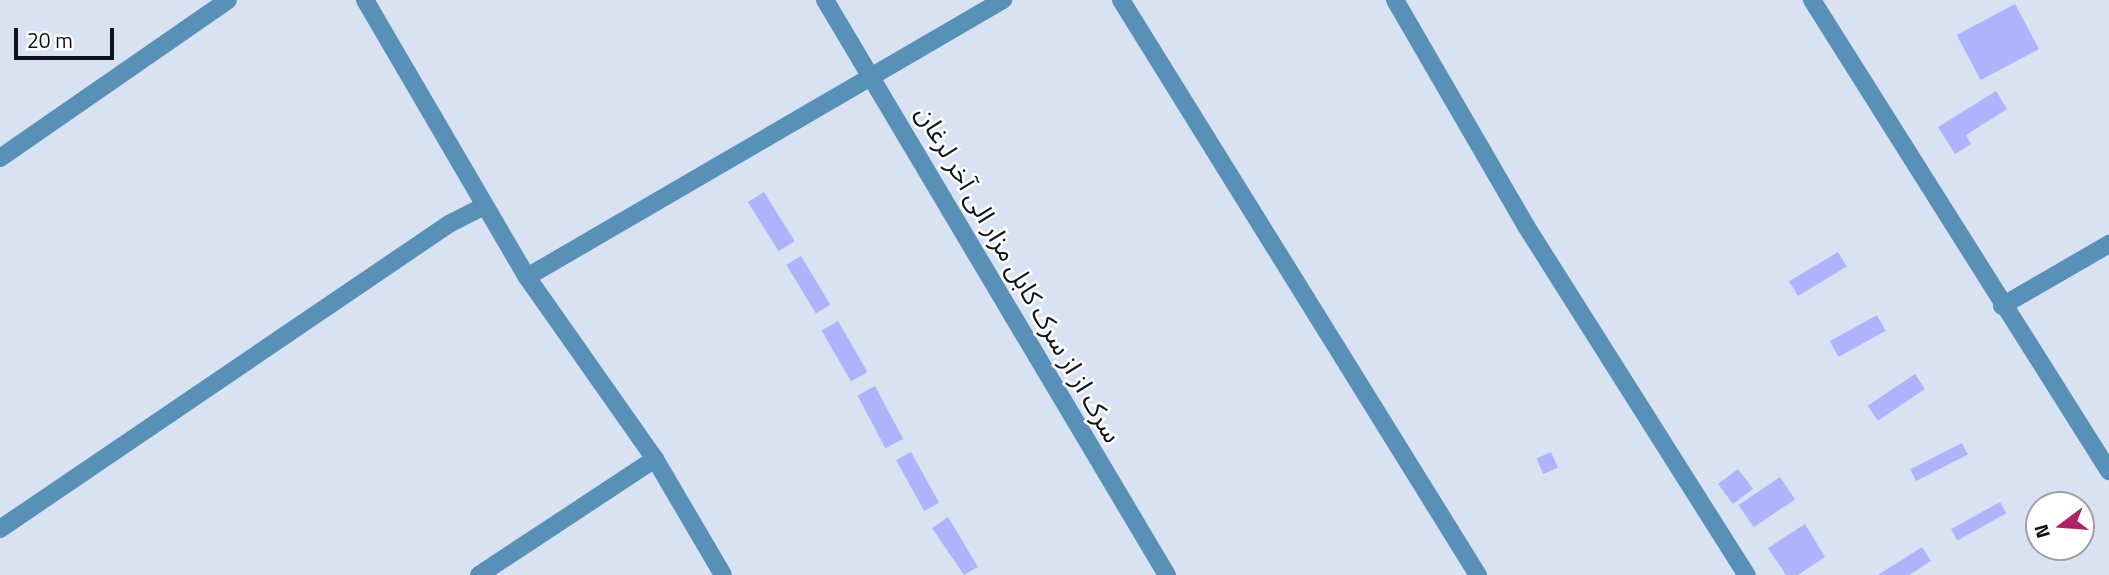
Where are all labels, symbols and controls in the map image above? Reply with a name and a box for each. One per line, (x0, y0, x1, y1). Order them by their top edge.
scale bar (18, 14, 117, 58)
text: 20 m (27, 24, 73, 56)
street label: سرک از از سرک کابل مزار الی آخر لرغان (909, 100, 1129, 448)
north arrow (2025, 491, 2095, 561)
text: N (2026, 521, 2057, 542)

